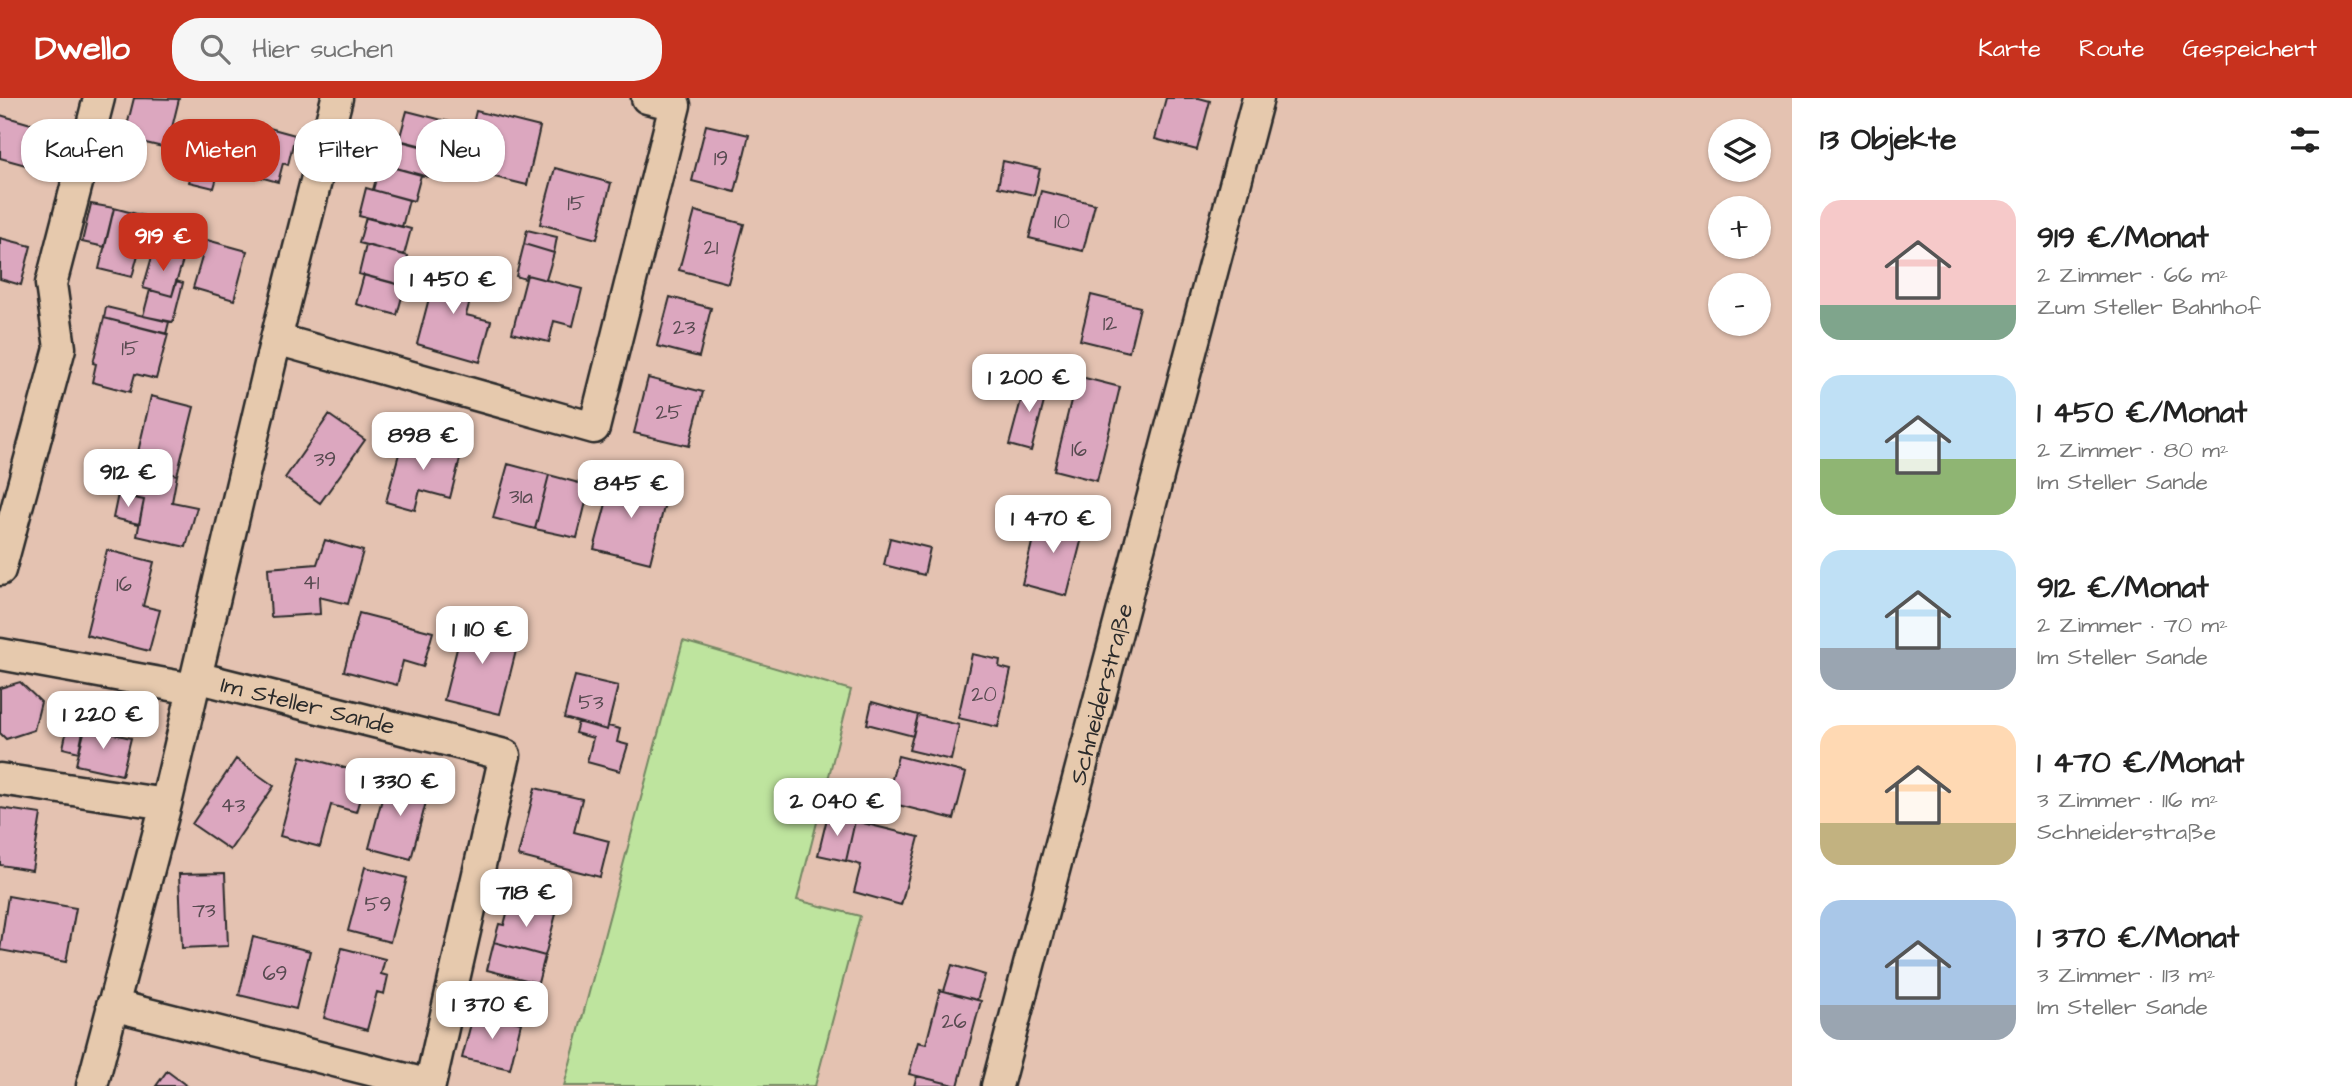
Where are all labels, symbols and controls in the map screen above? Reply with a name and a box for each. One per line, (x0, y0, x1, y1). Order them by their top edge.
search box (172, 18, 662, 81)
text: Dwello (35, 26, 130, 72)
icon: search (196, 30, 234, 68)
text: Hier suchen (252, 31, 393, 67)
text: Karte (1978, 32, 2041, 66)
text: Route (2079, 32, 2144, 66)
text: Gespeichert (2182, 32, 2317, 66)
chip: Kaufen (21, 119, 147, 182)
chip: Mieten (161, 119, 280, 182)
chip: Filter (294, 119, 402, 182)
chip: Neu (416, 119, 505, 182)
map controls (1708, 119, 1771, 336)
button: layers (1708, 119, 1771, 182)
text: 13 Objekte (1820, 119, 1956, 161)
icon: filters (2286, 121, 2324, 159)
house number: 19 (714, 144, 728, 173)
house number: 15 (567, 189, 585, 218)
button: + (1708, 196, 1771, 259)
house number: 10 (1054, 207, 1070, 236)
pin: 919 € (114, 214, 212, 273)
text: 919 €/Monat (2037, 217, 2209, 259)
text: 919 € (135, 220, 191, 252)
icon: home (1876, 228, 1960, 312)
house number: 21 (704, 233, 719, 262)
pin: 1 450 € (388, 256, 518, 316)
text: 2 Zimmer · 66 m² (2037, 259, 2228, 291)
text: 1 450 € (410, 263, 496, 295)
button: − (1708, 273, 1771, 336)
text: Zum Steller Bahnhof (2037, 291, 2261, 323)
house number: 12 (1103, 309, 1117, 338)
house number: 23 (673, 313, 696, 342)
house number: 15 (121, 334, 139, 363)
pin: 1 200 € (964, 354, 1094, 414)
text: 1 200 € (988, 361, 1070, 393)
text: 1 450 €/Monat (2037, 392, 2247, 434)
house number: 25 (656, 398, 683, 427)
icon: home (1876, 403, 1960, 487)
pin: 898 € (374, 412, 472, 472)
text: 898 € (388, 419, 458, 451)
text: 2 Zimmer · 80 m² (2037, 434, 2229, 466)
house number: 16 (1071, 435, 1087, 464)
house number: 39 (314, 445, 336, 474)
pin: 912 € (79, 450, 177, 509)
text: 912 € (100, 456, 156, 488)
pin: 845 € (582, 460, 680, 520)
text: Im Steller Sande (2037, 466, 2208, 498)
text: 845 € (594, 467, 668, 499)
house number: 31a (509, 482, 533, 511)
pin: 1 470 € (988, 496, 1118, 555)
text: 1 470 € (1011, 502, 1095, 534)
text: 912 €/Monat (2037, 567, 2209, 609)
house number: 41 (303, 568, 320, 597)
house number: 16 (116, 570, 132, 599)
icon: home (1876, 578, 1960, 662)
street label: Schneiderstraße (1061, 600, 1143, 789)
pin: 1 110 € (417, 606, 547, 666)
text: 2 Zimmer · 70 m² (2037, 609, 2228, 641)
text: 1 110 € (452, 613, 512, 645)
text: Im Steller Sande (2037, 641, 2208, 673)
street label: Im Steller Sande (217, 668, 398, 744)
house number: 20 (971, 680, 997, 709)
house number: 53 (578, 688, 604, 717)
pin: 1 220 € (38, 692, 168, 751)
text: 1 220 € (63, 698, 143, 730)
text: 1 470 €/Monat (2037, 742, 2244, 784)
icon: home (1876, 753, 1960, 837)
pin: 1 330 € (335, 758, 465, 818)
text: 1 330 € (361, 765, 439, 797)
pin: 2 040 € (772, 778, 902, 838)
text: 3 Zimmer · 116 m² (2037, 784, 2218, 816)
text: 2 040 € (790, 785, 884, 817)
house number: 43 (221, 791, 246, 820)
text: Schneiderstraße (2037, 816, 2216, 848)
pin: 718 € (477, 870, 575, 929)
text: 718 € (496, 876, 556, 908)
house number: 59 (365, 890, 391, 919)
house number: 73 (192, 896, 216, 925)
text: 1 370 €/Monat (2037, 917, 2239, 959)
icon: home (1876, 928, 1960, 1012)
house number: 69 (262, 959, 288, 988)
text: 3 Zimmer · 113 m² (2037, 959, 2215, 991)
pin: 1 370 € (427, 982, 557, 1041)
text: 1 370 € (452, 988, 532, 1020)
text: Im Steller Sande (2037, 991, 2208, 1023)
house number: 26 (941, 1007, 967, 1036)

